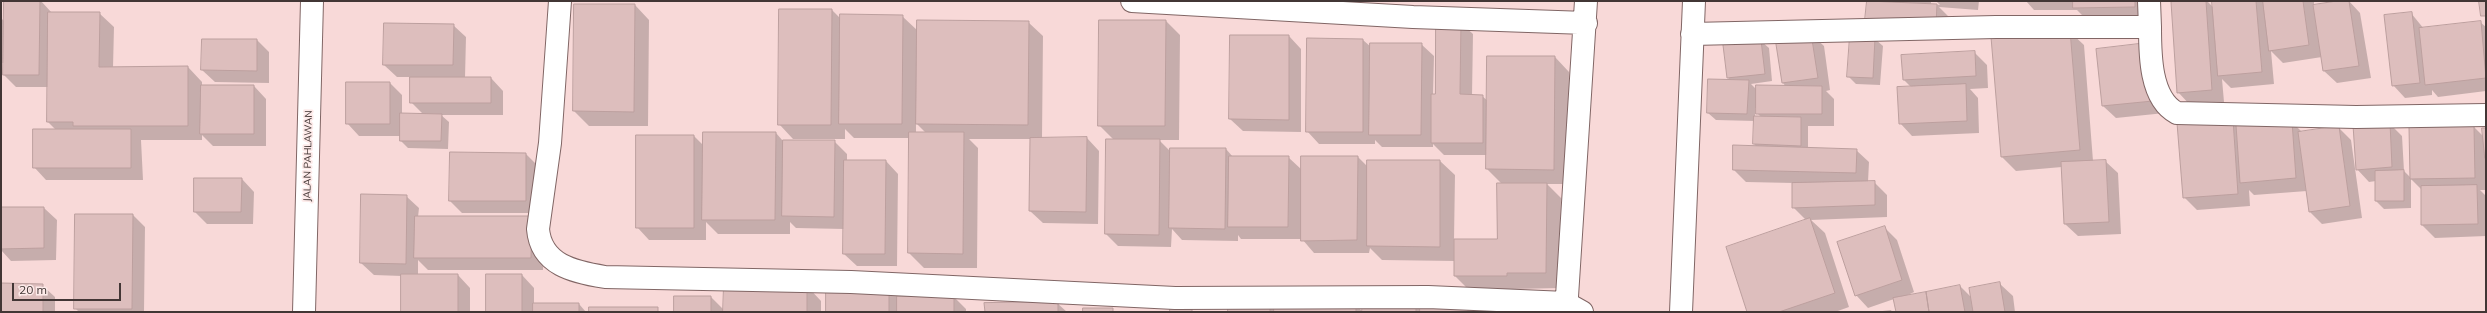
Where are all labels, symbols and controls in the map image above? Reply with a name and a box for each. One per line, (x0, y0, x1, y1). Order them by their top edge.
street label: JALAN PAHLAWAN (301, 110, 315, 202)
scale bar (14, 275, 123, 301)
text: 20 m (19, 282, 47, 297)

